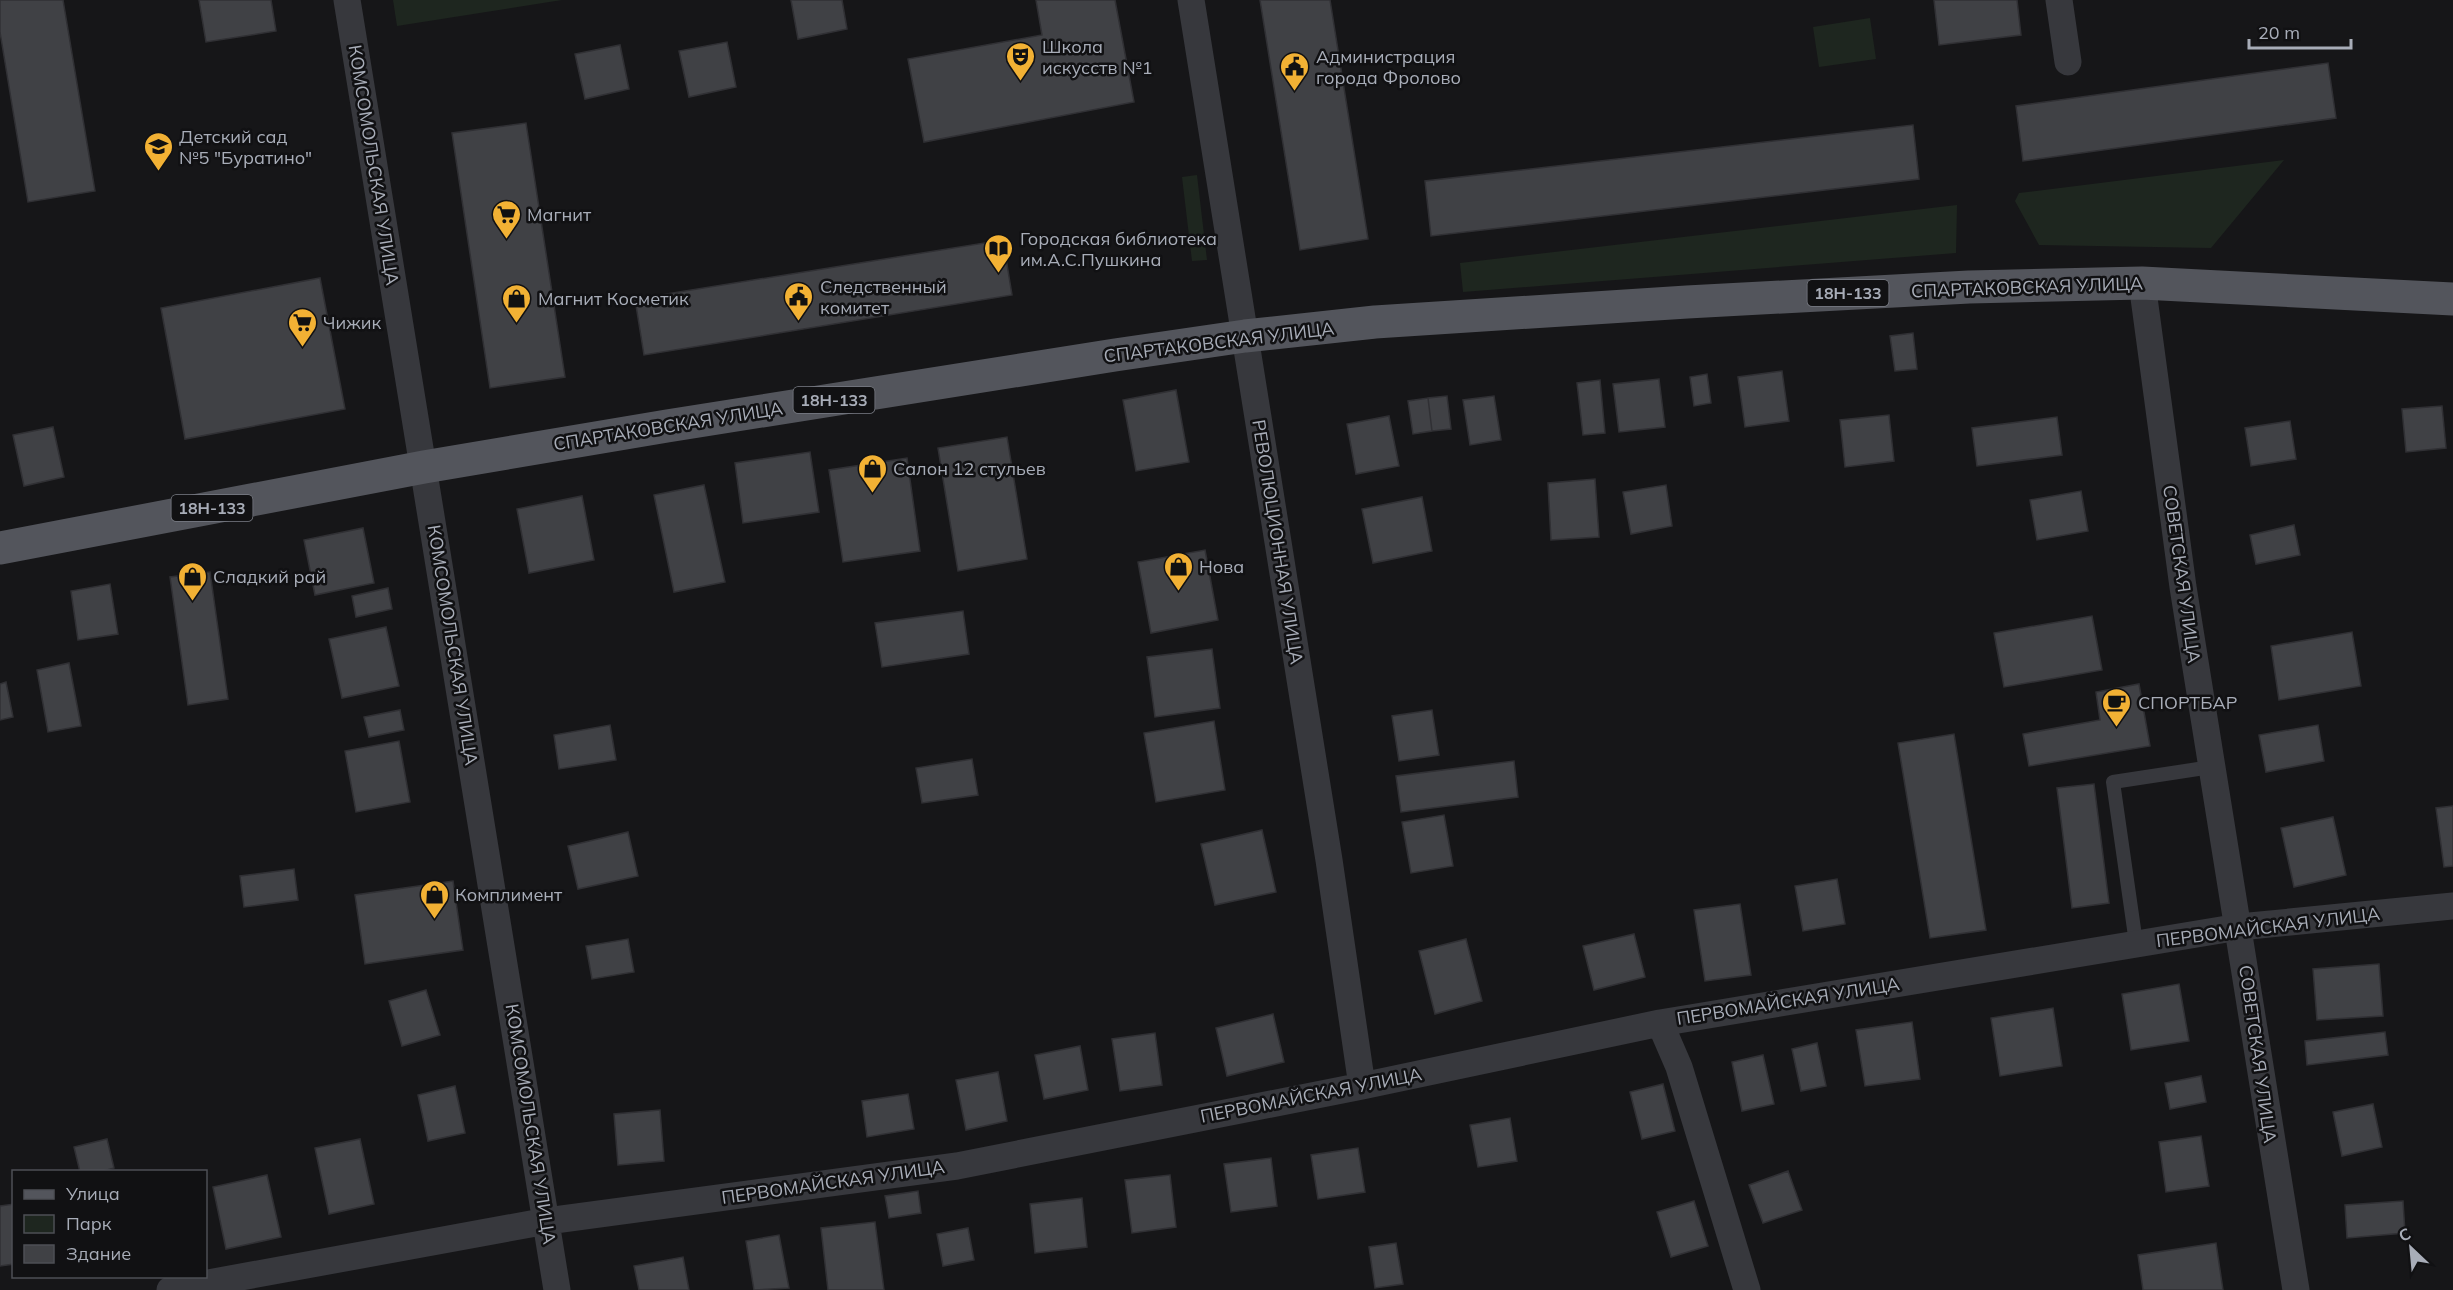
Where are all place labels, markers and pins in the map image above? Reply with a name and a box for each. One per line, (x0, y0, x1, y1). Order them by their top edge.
place label: Школа искусств №1 (1042, 35, 1153, 79)
theatre icon: Школа искусств №1 (1005, 40, 1037, 82)
place label: Администрация города Фролово (1316, 45, 1461, 89)
public building icon: Администрация города Фролово (1279, 50, 1311, 92)
place label: Детский сад №5 "Буратино" (179, 125, 312, 169)
school or university icon: Детский сад №5 "Буратино" (142, 130, 174, 172)
supermarket icon: Магнит (490, 198, 522, 240)
place label: Магнит (527, 203, 592, 226)
place label: Городская библиотека им.А.С.Пушкина (1020, 227, 1217, 271)
library icon: Городская библиотека им.А.С.Пушкина (983, 232, 1015, 274)
place label: Следственный комитет (820, 275, 947, 319)
public building icon: Следственный комитет (783, 280, 815, 322)
shop icon: Магнит Косметик (501, 282, 533, 324)
place label: Магнит Косметик (538, 287, 689, 310)
supermarket icon: Чижик (286, 306, 318, 348)
place label: Чижик (323, 311, 381, 334)
shop icon: Салон 12 стульев (856, 452, 888, 494)
place label: Салон 12 стульев (893, 457, 1046, 480)
shop icon: Нова (1162, 550, 1194, 592)
place label: Нова (1199, 555, 1244, 578)
shop icon: Сладкий рай (176, 560, 208, 602)
place label: Сладкий рай (213, 565, 326, 588)
cafe icon: СПОРТБАР (2101, 686, 2133, 728)
place label: СПОРТБАР (2138, 691, 2237, 714)
shop icon: Комплимент (418, 878, 450, 920)
place label: Комплимент (455, 883, 563, 906)

